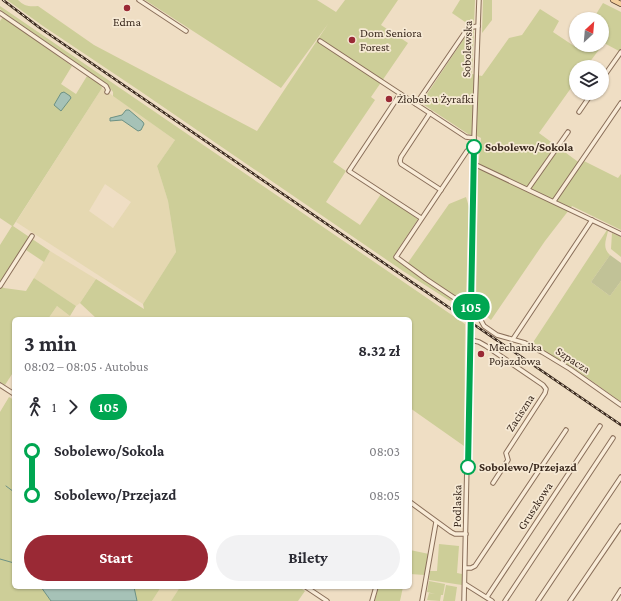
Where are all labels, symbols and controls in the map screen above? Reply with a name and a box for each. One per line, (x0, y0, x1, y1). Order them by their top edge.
marker: Edma (122, 3, 132, 13)
north arrow (569, 12, 609, 52)
map controls (569, 12, 609, 100)
place label: Edma (113, 15, 141, 29)
street label: Sobolewska (459, 20, 475, 78)
place label: Dom Seniora Forest (360, 26, 422, 54)
marker: Dom Seniora Forest (347, 35, 357, 45)
button: layers (569, 60, 609, 100)
place label: Żłobek u Żyrafki (397, 92, 474, 106)
marker: Żłobek u Żyrafki (384, 94, 394, 104)
marker: Sobolewo/Sokola (466, 139, 482, 155)
place label: Sobolewo/Sokola (485, 140, 573, 154)
line badge: 105 (448, 294, 494, 320)
text: 105 (461, 299, 481, 315)
text: 3 min (24, 331, 77, 356)
place label: Mechanika Pojazdowa (489, 340, 542, 368)
text: 8.32 zł (358, 343, 400, 359)
street label: Szpacza (553, 344, 593, 377)
marker: Mechanika Pojazdowa (476, 349, 486, 359)
text: 08:02 – 08:05 · Autobus (24, 359, 148, 374)
street label: Zaciszna (503, 391, 537, 434)
icon: walk (24, 396, 46, 418)
icon: forward (62, 396, 84, 418)
text: 105 (98, 399, 119, 415)
text: 1 (52, 400, 56, 415)
text: Sobolewo/Sokola (54, 443, 164, 459)
text: 08:03 (369, 444, 400, 459)
marker: Sobolewo/Przejazd (460, 459, 476, 475)
place label: Sobolewo/Przejazd (479, 460, 577, 474)
street label: Gruszkowa (514, 479, 556, 532)
street label: Podlaska (450, 484, 464, 527)
text: Sobolewo/Przejazd (54, 487, 176, 503)
text: 08:05 (369, 488, 400, 503)
button: Start (24, 535, 208, 581)
button: Bilety (216, 535, 400, 581)

